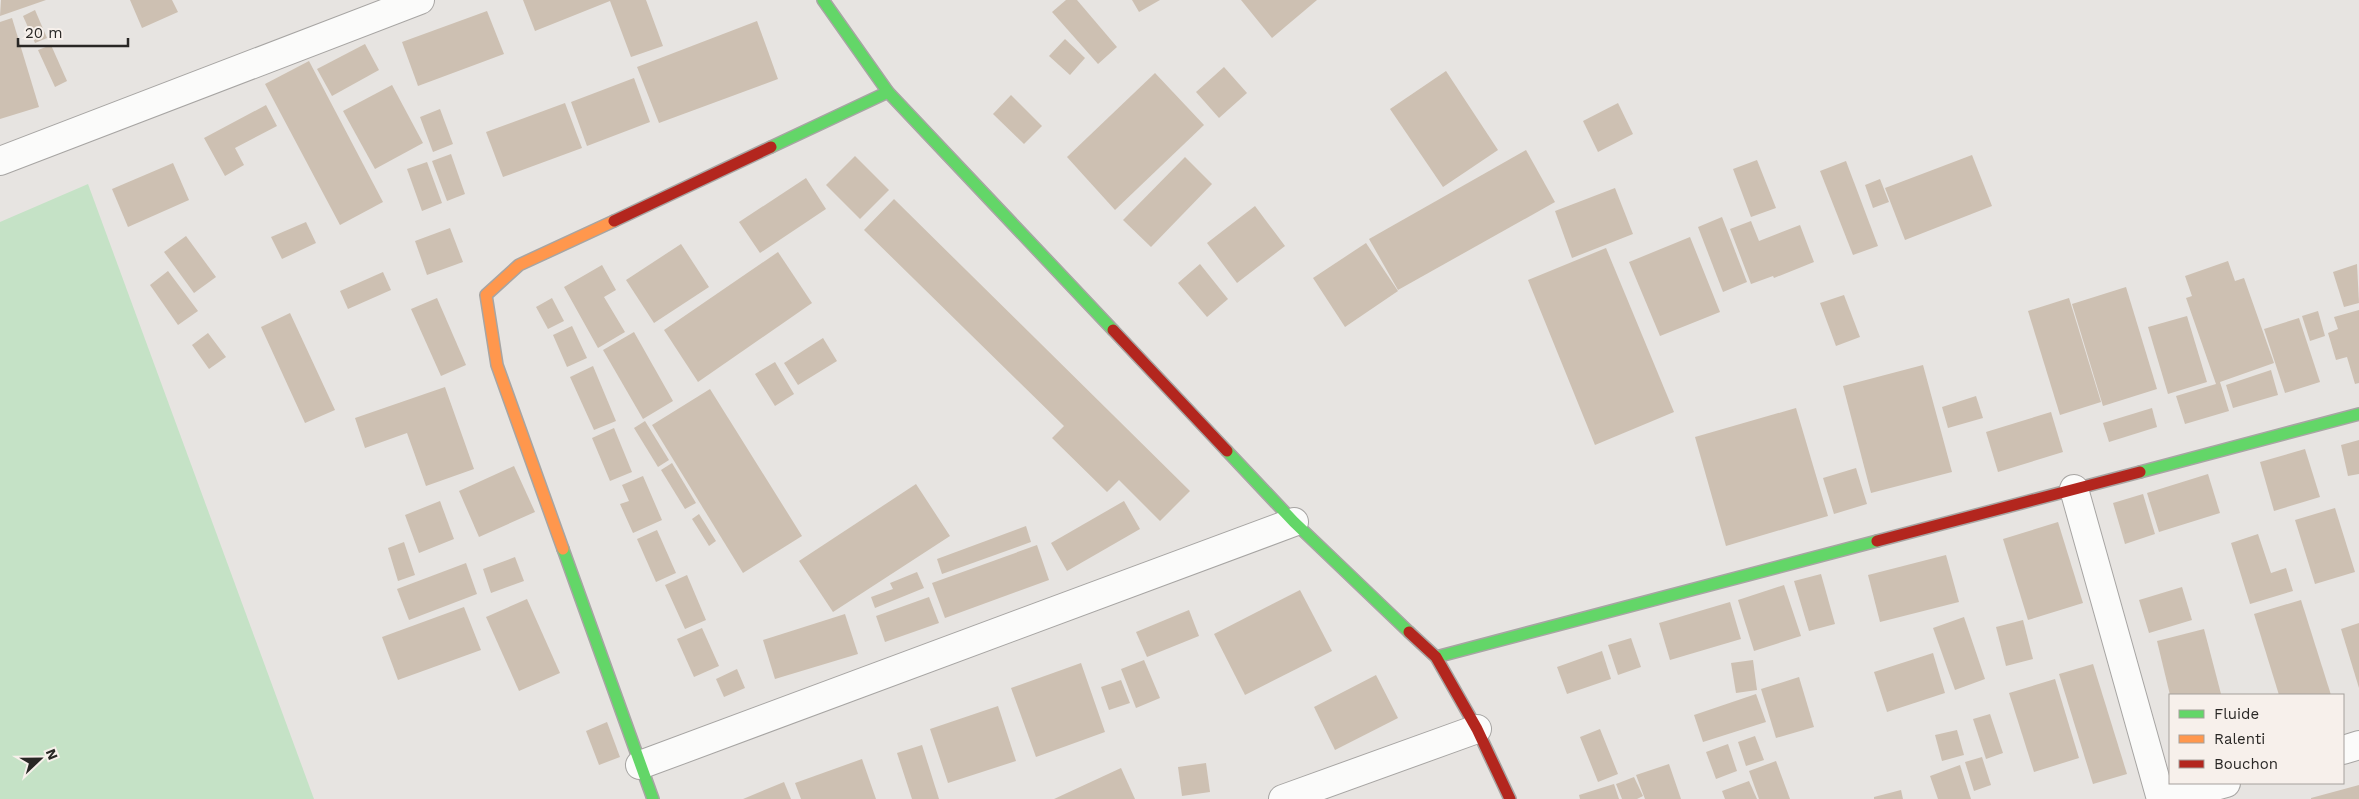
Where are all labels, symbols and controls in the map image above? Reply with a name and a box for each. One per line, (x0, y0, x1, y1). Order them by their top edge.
scale bar (18, 15, 128, 47)
text: 20 m (25, 24, 63, 42)
legend (2169, 694, 2344, 784)
text: Fluide (2214, 705, 2259, 723)
text: Ralenti (2214, 730, 2265, 748)
north arrow (15, 734, 65, 784)
text: N (43, 746, 61, 762)
text: Bouchon (2214, 755, 2278, 773)

